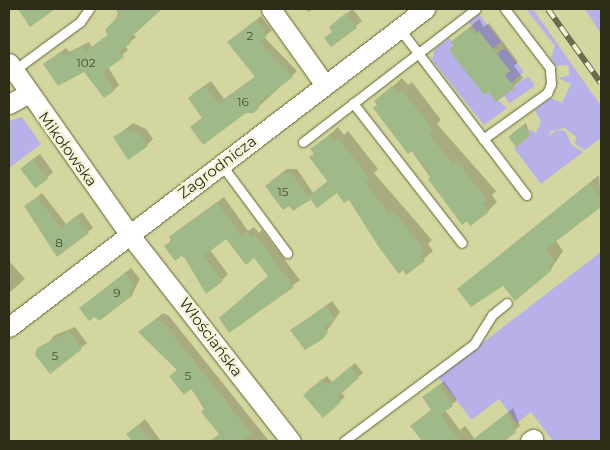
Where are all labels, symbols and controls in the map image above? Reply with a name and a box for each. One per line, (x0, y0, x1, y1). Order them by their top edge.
house number: 2 (247, 29, 253, 43)
house number: 102 (76, 56, 96, 70)
house number: 16 (237, 95, 249, 109)
street label: Mikołowska (35, 108, 101, 190)
street label: Zagrodnicza (174, 132, 260, 202)
house number: 15 (277, 185, 289, 199)
house number: 8 (55, 236, 63, 250)
house number: 9 (113, 286, 121, 300)
street label: Włościańska (176, 294, 246, 380)
house number: 5 (52, 349, 58, 363)
house number: 5 (185, 369, 191, 383)

